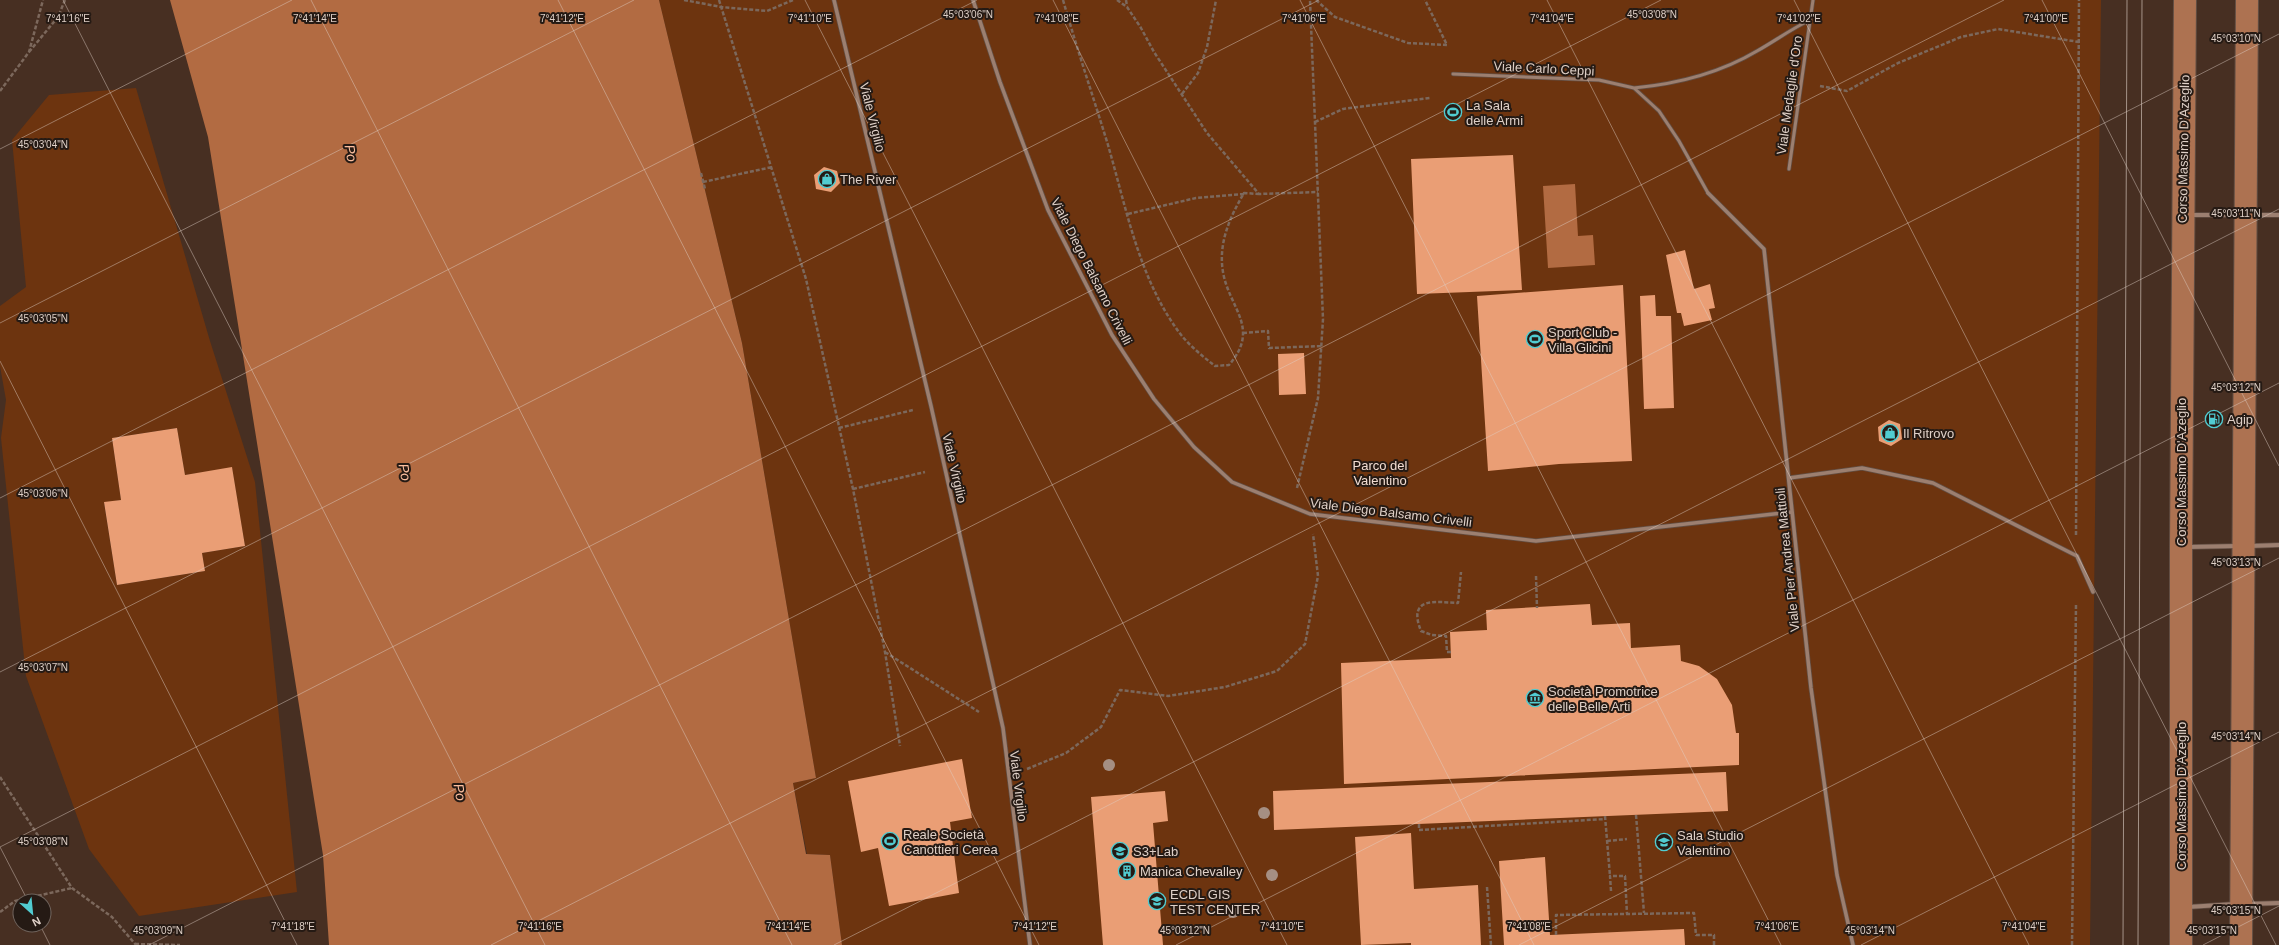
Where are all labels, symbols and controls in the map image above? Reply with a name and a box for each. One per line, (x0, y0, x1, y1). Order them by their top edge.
text: 45°03'06"N (943, 9, 993, 20)
text: 45°03'08"N (1627, 9, 1677, 20)
text: 7°41'16"E (46, 13, 90, 24)
text: 7°41'14"E (293, 13, 337, 24)
text: 7°41'12"E (540, 13, 584, 24)
text: 7°41'10"E (788, 13, 832, 24)
text: 7°41'08"E (1035, 13, 1079, 24)
text: 7°41'06"E (1282, 13, 1326, 24)
text: 7°41'04"E (1530, 13, 1574, 24)
text: 7°41'02"E (1777, 13, 1821, 24)
text: 7°41'00"E (2024, 13, 2068, 24)
text: 45°03'10"N (2211, 33, 2261, 44)
street label: Viale Medaglie d'Oro (1774, 35, 1805, 156)
street label: Viale Carlo Ceppi (1493, 58, 1595, 79)
street label: Corso Massimo D'Azeglio (2175, 75, 2192, 223)
street label: Viale Virgilio (857, 81, 888, 153)
place label: La Sala delle Armi (1466, 98, 1523, 128)
sports icon: La Sala delle Armi (1443, 102, 1463, 122)
text: 45°03'04"N (18, 139, 68, 150)
water label: Po (342, 143, 360, 163)
shop icon: The River (817, 169, 837, 189)
place label: The River (840, 172, 897, 187)
street label: Viale Diego Balsamo Crivelli (1048, 195, 1135, 347)
text: 45°03'11"N (2211, 208, 2261, 219)
text: 45°03'05"N (18, 313, 68, 324)
place label: Sport Club - Villa Glicini (1548, 325, 1617, 355)
sports icon: Sport Club - Villa Glicini (1525, 329, 1545, 349)
text: 45°03'12"N (2211, 382, 2261, 393)
street label: Corso Massimo D'Azeglio (2174, 398, 2189, 546)
fuel station icon: Agip (2204, 409, 2224, 429)
place label: Agip (2227, 412, 2253, 427)
shop icon: Il Ritrovo (1880, 423, 1900, 443)
place label: Il Ritrovo (1903, 426, 1954, 441)
street label: Viale Virgilio (939, 432, 970, 504)
park label: Parco del Valentino (1353, 458, 1408, 488)
water label: Po (396, 462, 414, 482)
street label: Viale Pier Andrea Mattioli (1772, 487, 1803, 633)
text: 45°03'06"N (18, 488, 68, 499)
street label: Viale Diego Balsamo Crivelli (1309, 495, 1473, 530)
text: 45°03'13"N (2211, 557, 2261, 568)
text: 45°03'07"N (18, 662, 68, 673)
place label: Società Promotrice delle Belle Arti (1548, 684, 1658, 714)
museum icon: Società Promotrice delle Belle Arti (1525, 688, 1545, 708)
street label: Corso Massimo D'Azeglio (2174, 722, 2189, 870)
text: 45°03'14"N (2211, 731, 2261, 742)
street label: Viale Virgilio (1007, 750, 1030, 822)
water label: Po (451, 782, 469, 802)
place label: Reale Società Canottieri Cerea (903, 827, 998, 857)
place label: Sala Studio Valentino (1677, 828, 1744, 858)
sports icon: Reale Società Canottieri Cerea (880, 831, 900, 851)
school or university icon: Sala Studio Valentino (1654, 832, 1674, 852)
text: 45°03'08"N (18, 836, 68, 847)
school or university icon: S3+Lab (1110, 841, 1130, 861)
place label: S3+Lab (1133, 844, 1178, 859)
building icon: Manica Chevalley (1117, 861, 1137, 881)
place label: Manica Chevalley (1140, 864, 1243, 879)
place label: ECDL GIS TEST CENTER (1170, 887, 1260, 917)
school or university icon: ECDL GIS TEST CENTER (1147, 891, 1167, 911)
north arrow (12, 893, 52, 933)
text: 45°03'15"N (2211, 905, 2261, 916)
text: N (30, 915, 43, 929)
text: 7°41'18"E (271, 921, 315, 932)
text: 7°41'16"E (518, 921, 562, 932)
text: 7°41'14"E (766, 921, 810, 932)
text: 7°41'12"E (1013, 921, 1057, 932)
text: 7°41'10"E (1260, 921, 1304, 932)
text: 7°41'08"E (1507, 921, 1551, 932)
text: 7°41'06"E (1755, 921, 1799, 932)
text: 7°41'04"E (2002, 921, 2046, 932)
text: 45°03'09"N (133, 925, 183, 936)
text: 45°03'12"N (1160, 925, 1210, 936)
text: 45°03'14"N (1845, 925, 1895, 936)
text: 45°03'15"N (2187, 925, 2237, 936)

